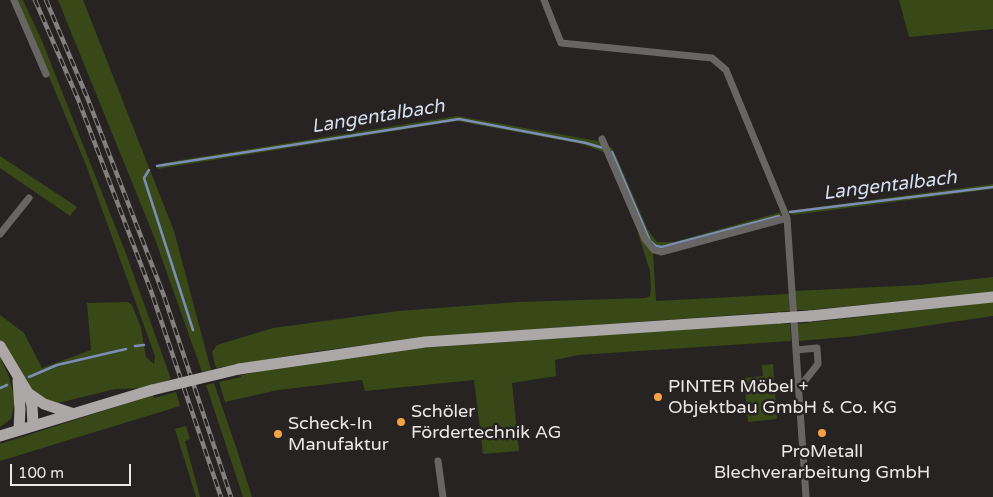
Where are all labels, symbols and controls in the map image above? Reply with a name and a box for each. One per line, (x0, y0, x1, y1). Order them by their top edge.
water label: Langentalbach (310, 95, 446, 139)
water label: Langentalbach (822, 167, 958, 205)
place label: PINTER Möbel + Objektbau GmbH & Co. KG (668, 376, 897, 418)
marker: PINTER Möbel + Objektbau GmbH & Co. KG (652, 391, 664, 403)
place label: Schöler Fördertechnik AG (411, 401, 561, 444)
place label: Scheck-In Manufaktur (288, 413, 389, 456)
marker: Schöler Fördertechnik AG (395, 416, 407, 428)
marker: ProMetall Blechverarbeitung GmbH (816, 427, 828, 439)
marker: Scheck-In Manufaktur (272, 428, 284, 440)
place label: ProMetall Blechverarbeitung GmbH (714, 441, 930, 484)
scale bar (12, 454, 134, 486)
text: 100 m (18, 464, 64, 482)

